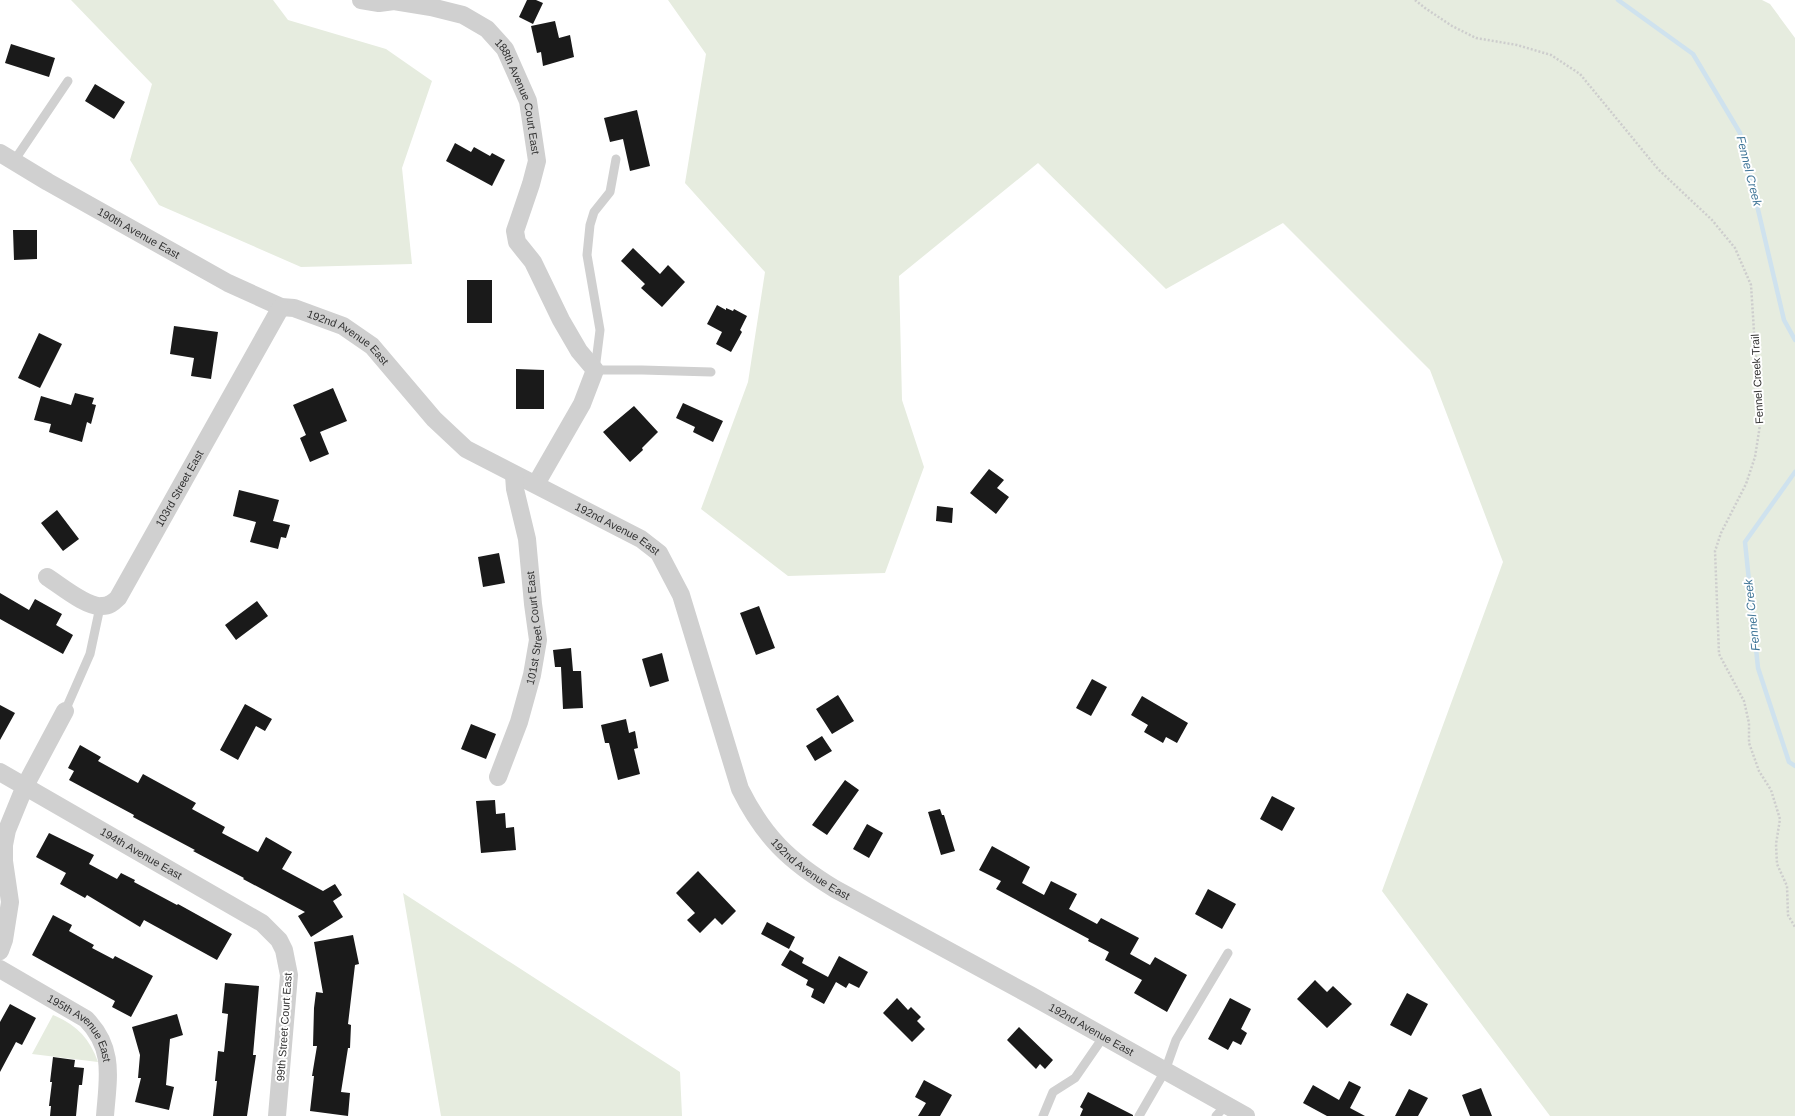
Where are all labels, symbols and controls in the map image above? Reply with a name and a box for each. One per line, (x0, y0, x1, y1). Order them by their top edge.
street label: 188th Avenue Court East (493, 36, 542, 155)
water label: Fennel Creek (1733, 134, 1765, 209)
street label: 190th Avenue East (95, 205, 182, 261)
street label: 192nd Avenue East (306, 307, 391, 367)
street label: Fennel Creek Trail (1749, 334, 1765, 424)
street label: 103rd Street East (153, 448, 206, 529)
street label: 192nd Avenue East (573, 500, 662, 557)
street label: 101st Street Court East (524, 571, 544, 686)
water label: Fennel Creek (1741, 577, 1763, 652)
street label: 194th Avenue East (98, 825, 184, 882)
street label: 192nd Avenue East (769, 836, 852, 902)
street label: 99th Street Court East (274, 972, 294, 1082)
street label: 195th Avenue East (45, 992, 113, 1063)
street label: 192nd Avenue East (1047, 1001, 1136, 1058)

